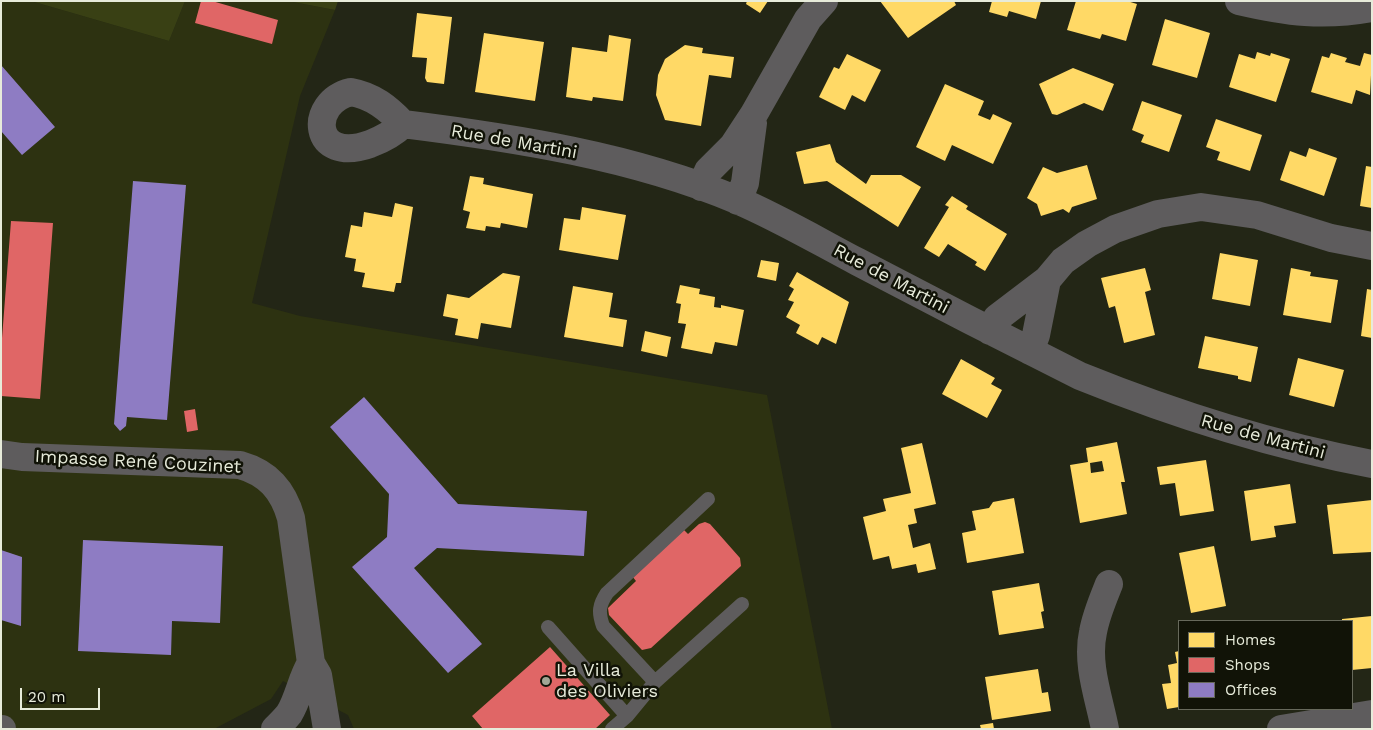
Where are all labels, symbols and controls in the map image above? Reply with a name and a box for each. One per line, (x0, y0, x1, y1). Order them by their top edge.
street label: Rue de Martini (449, 120, 579, 164)
street label: Rue de Martini (830, 239, 952, 319)
street label: Rue de Martini (1199, 410, 1327, 464)
street label: Impasse René Couzinet (34, 446, 242, 478)
legend (1178, 620, 1353, 710)
text: Homes (1225, 631, 1276, 649)
text: Shops (1225, 656, 1270, 674)
place label: La Villa des Oliviers (556, 660, 658, 702)
marker: La Villa des Oliviers (540, 675, 552, 687)
scale bar (22, 678, 102, 710)
text: Offices (1225, 681, 1277, 699)
text: 20 m (28, 688, 66, 706)

